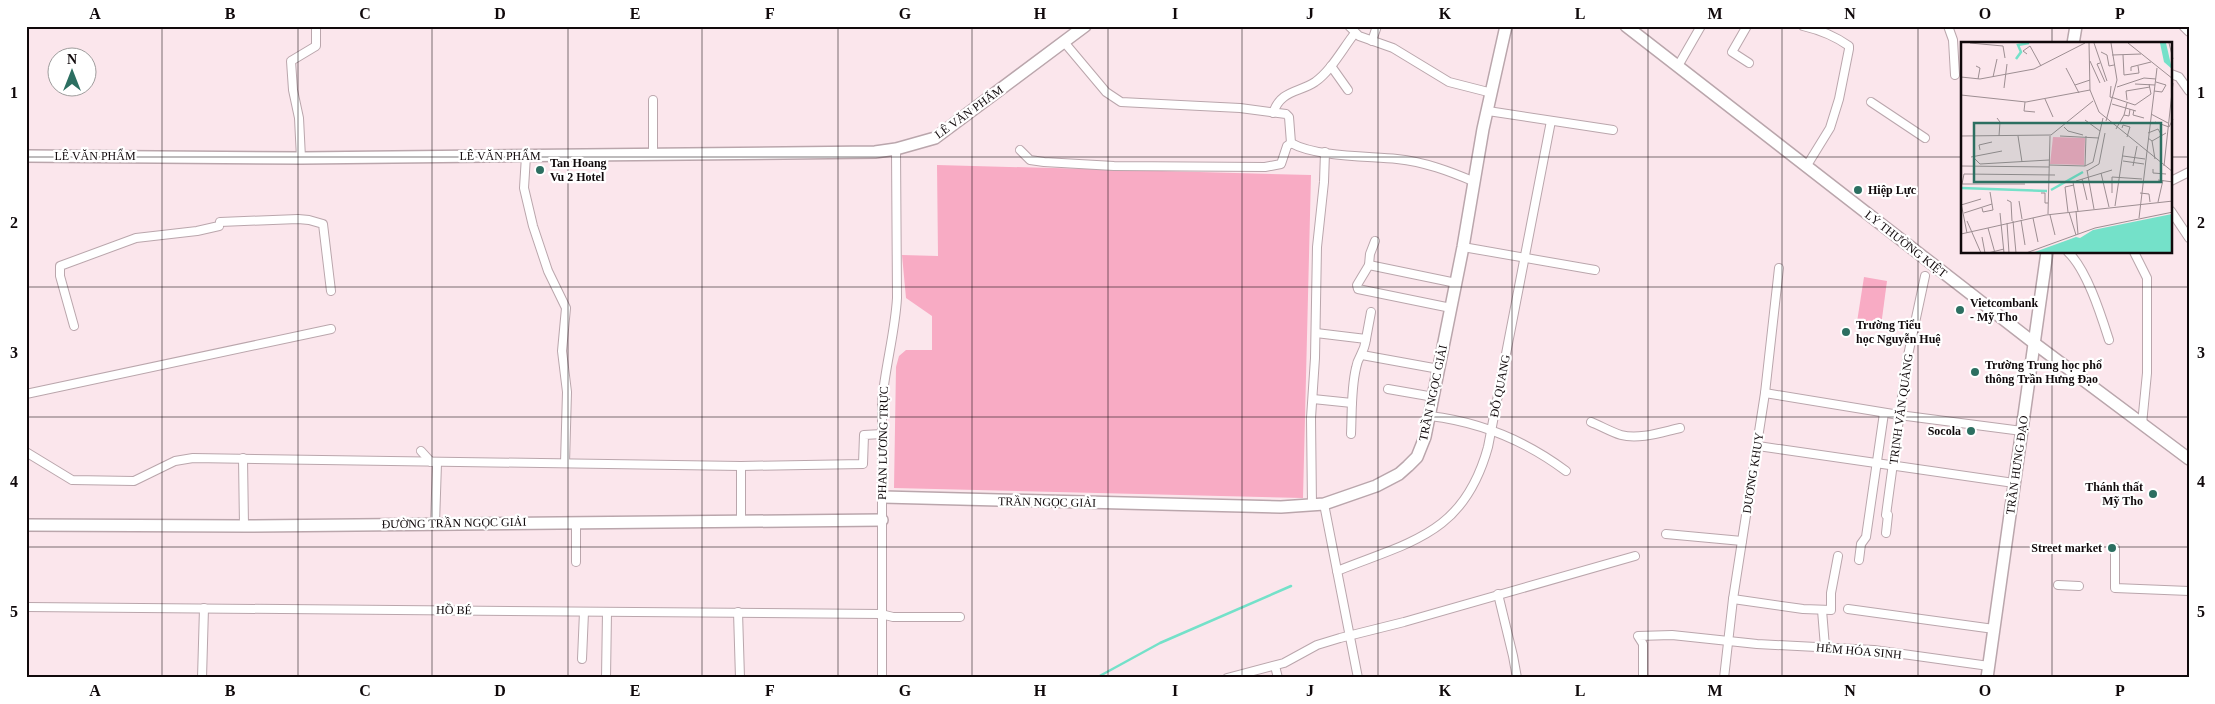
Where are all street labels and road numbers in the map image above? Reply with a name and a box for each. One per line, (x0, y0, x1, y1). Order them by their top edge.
street label: LÊ VĂN PHẨM (931, 81, 1006, 142)
street label: LÊ VĂN PHẨM (54, 148, 136, 163)
street label: LÊ VĂN PHẨM (459, 148, 541, 163)
street label: LÝ THƯỜNG KIỆT (1862, 208, 1950, 281)
street label: TRẦN NGỌC GIẢI (1415, 343, 1450, 442)
street label: TRỊNH VĂN QUẢNG (1886, 352, 1916, 465)
street label: ĐỖ QUANG (1486, 353, 1513, 419)
street label: PHAN LƯƠNG TRỰC (875, 386, 891, 500)
street label: TRẦN HƯNG ĐẠO (2002, 414, 2031, 515)
street label: DƯƠNG KHUY (1740, 431, 1766, 514)
street label: TRẦN NGỌC GIẢI (998, 493, 1096, 510)
street label: ĐƯỜNG TRẦN NGỌC GIẢI (381, 514, 526, 531)
street label: HỒ BÉ (436, 602, 472, 617)
street label: HẺM HÓA SINH (1816, 640, 1903, 662)

